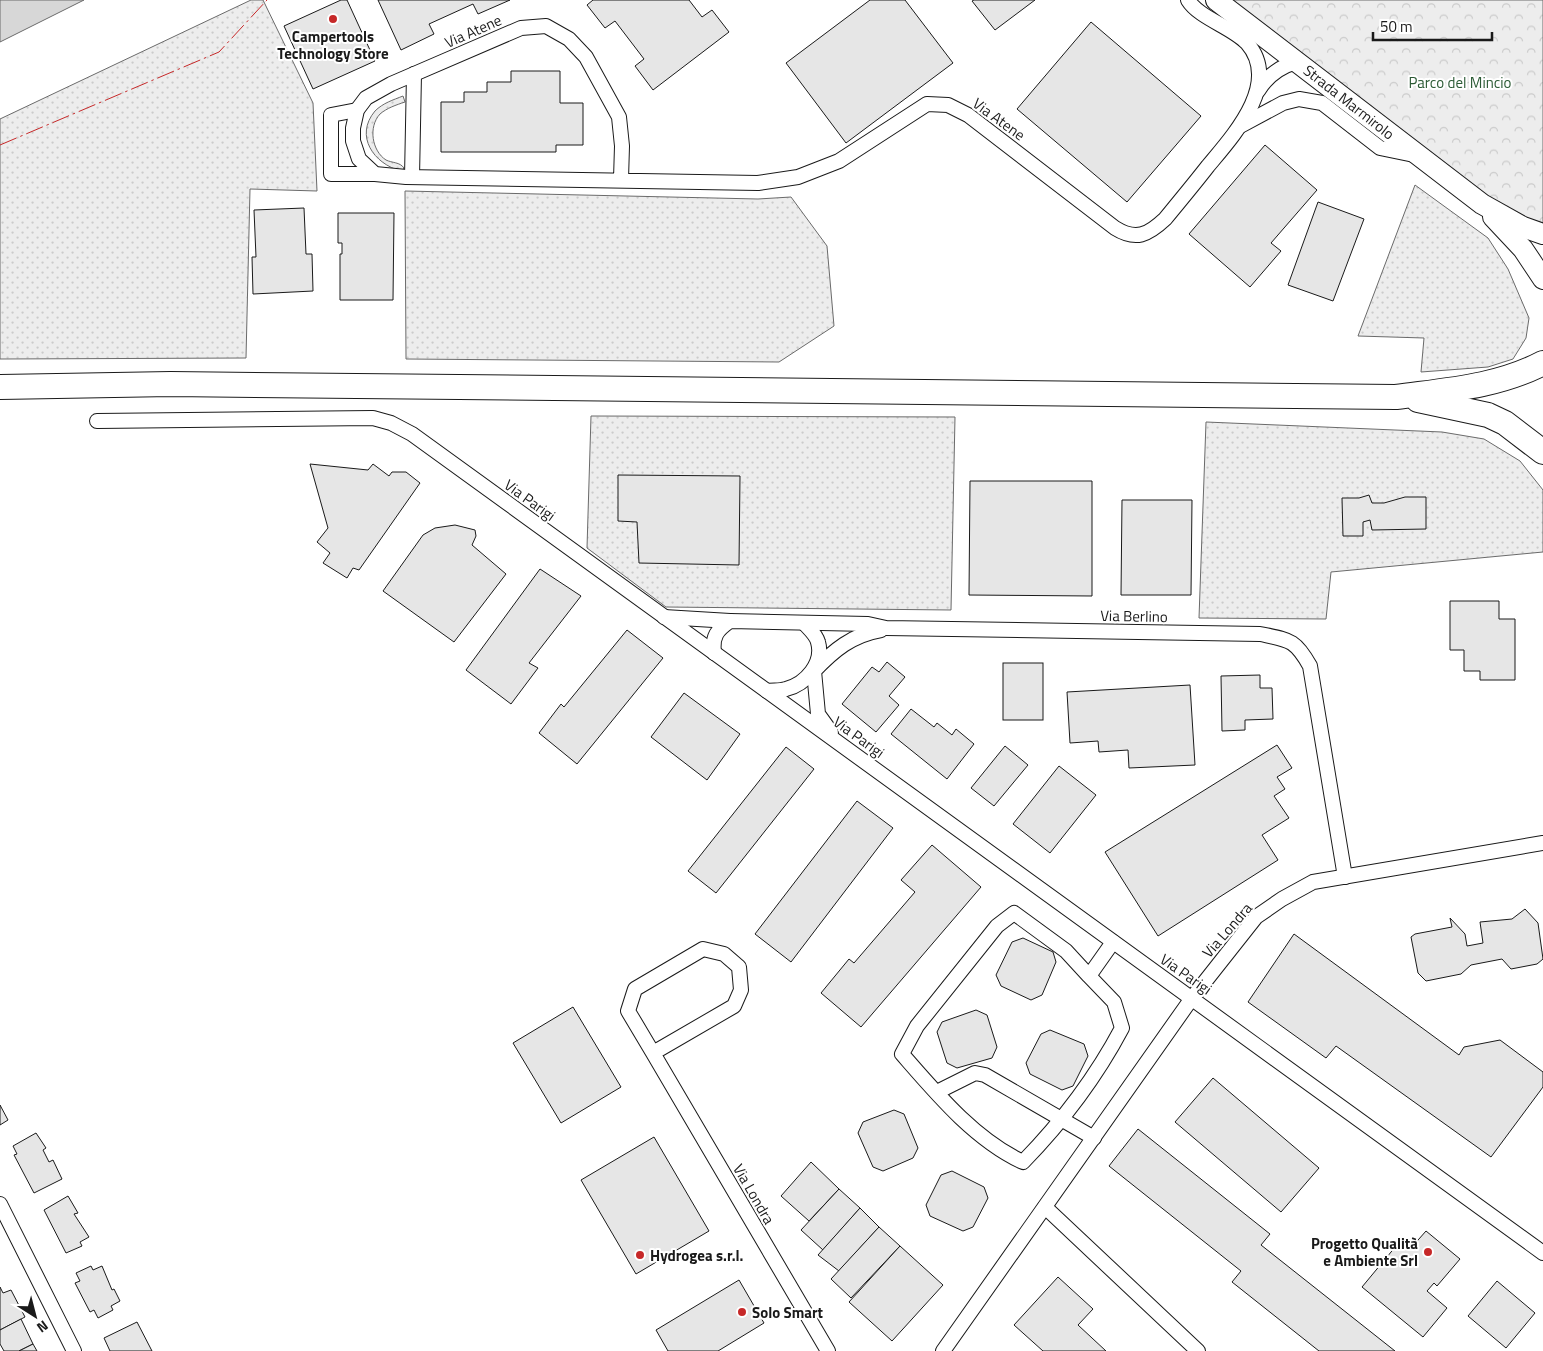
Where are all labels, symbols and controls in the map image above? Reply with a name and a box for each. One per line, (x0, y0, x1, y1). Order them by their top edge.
street label: Via Atene (441, 8, 505, 54)
scale bar (1373, 10, 1492, 42)
marker: Campertools Technology Store (327, 13, 339, 25)
text: 50 m (1380, 15, 1413, 38)
place label: Campertools Technology Store (277, 25, 389, 65)
street label: Strada Marmirolo (1298, 59, 1400, 145)
park label: Parco del Mincio (1408, 71, 1512, 94)
street label: Via Atene (968, 92, 1030, 146)
street label: Via Parigi (500, 473, 560, 527)
street label: Via Berlino (1100, 604, 1168, 628)
street label: Via Parigi (829, 710, 889, 764)
street label: Via Londra (1196, 897, 1258, 963)
street label: Via Parigi (1155, 948, 1217, 1000)
street label: Via Londra (727, 1159, 781, 1229)
place label: Progetto Qualità e Ambiente Srl (1311, 1232, 1418, 1272)
place label: Hydrogea s.r.l. (650, 1244, 743, 1267)
marker: Progetto Qualità e Ambiente Srl (1422, 1246, 1434, 1258)
marker: Hydrogea s.r.l. (634, 1249, 646, 1261)
north arrow (10, 1291, 60, 1341)
place label: Solo Smart (752, 1301, 823, 1324)
marker: Solo Smart (736, 1306, 748, 1318)
text: N (33, 1316, 53, 1338)

